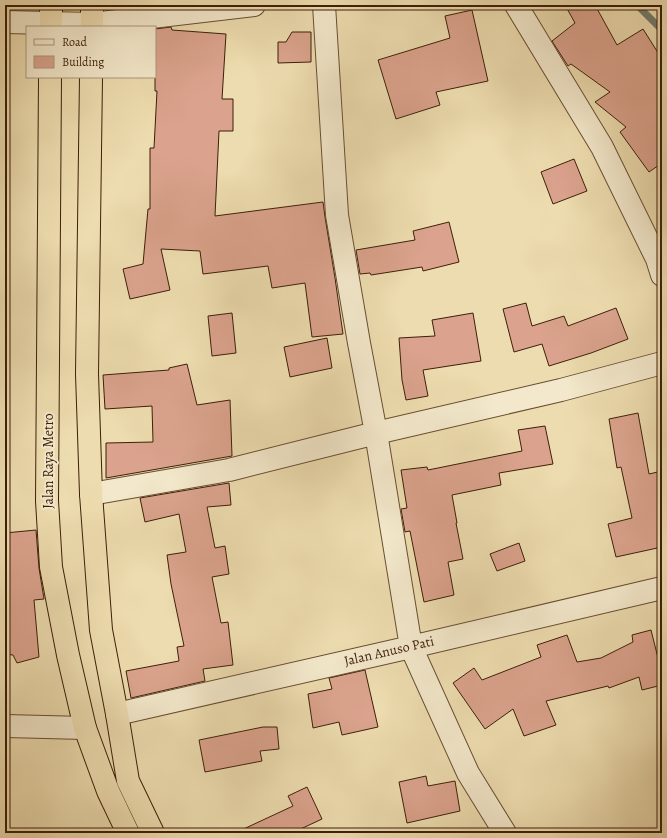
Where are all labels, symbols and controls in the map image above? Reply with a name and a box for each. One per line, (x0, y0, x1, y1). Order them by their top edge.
legend (26, 26, 156, 78)
text: Road (62, 34, 88, 50)
text: Building (62, 54, 104, 70)
street label: Jalan Raya Metro (39, 413, 58, 509)
street label: Jalan Anuso Pati (342, 631, 436, 671)

